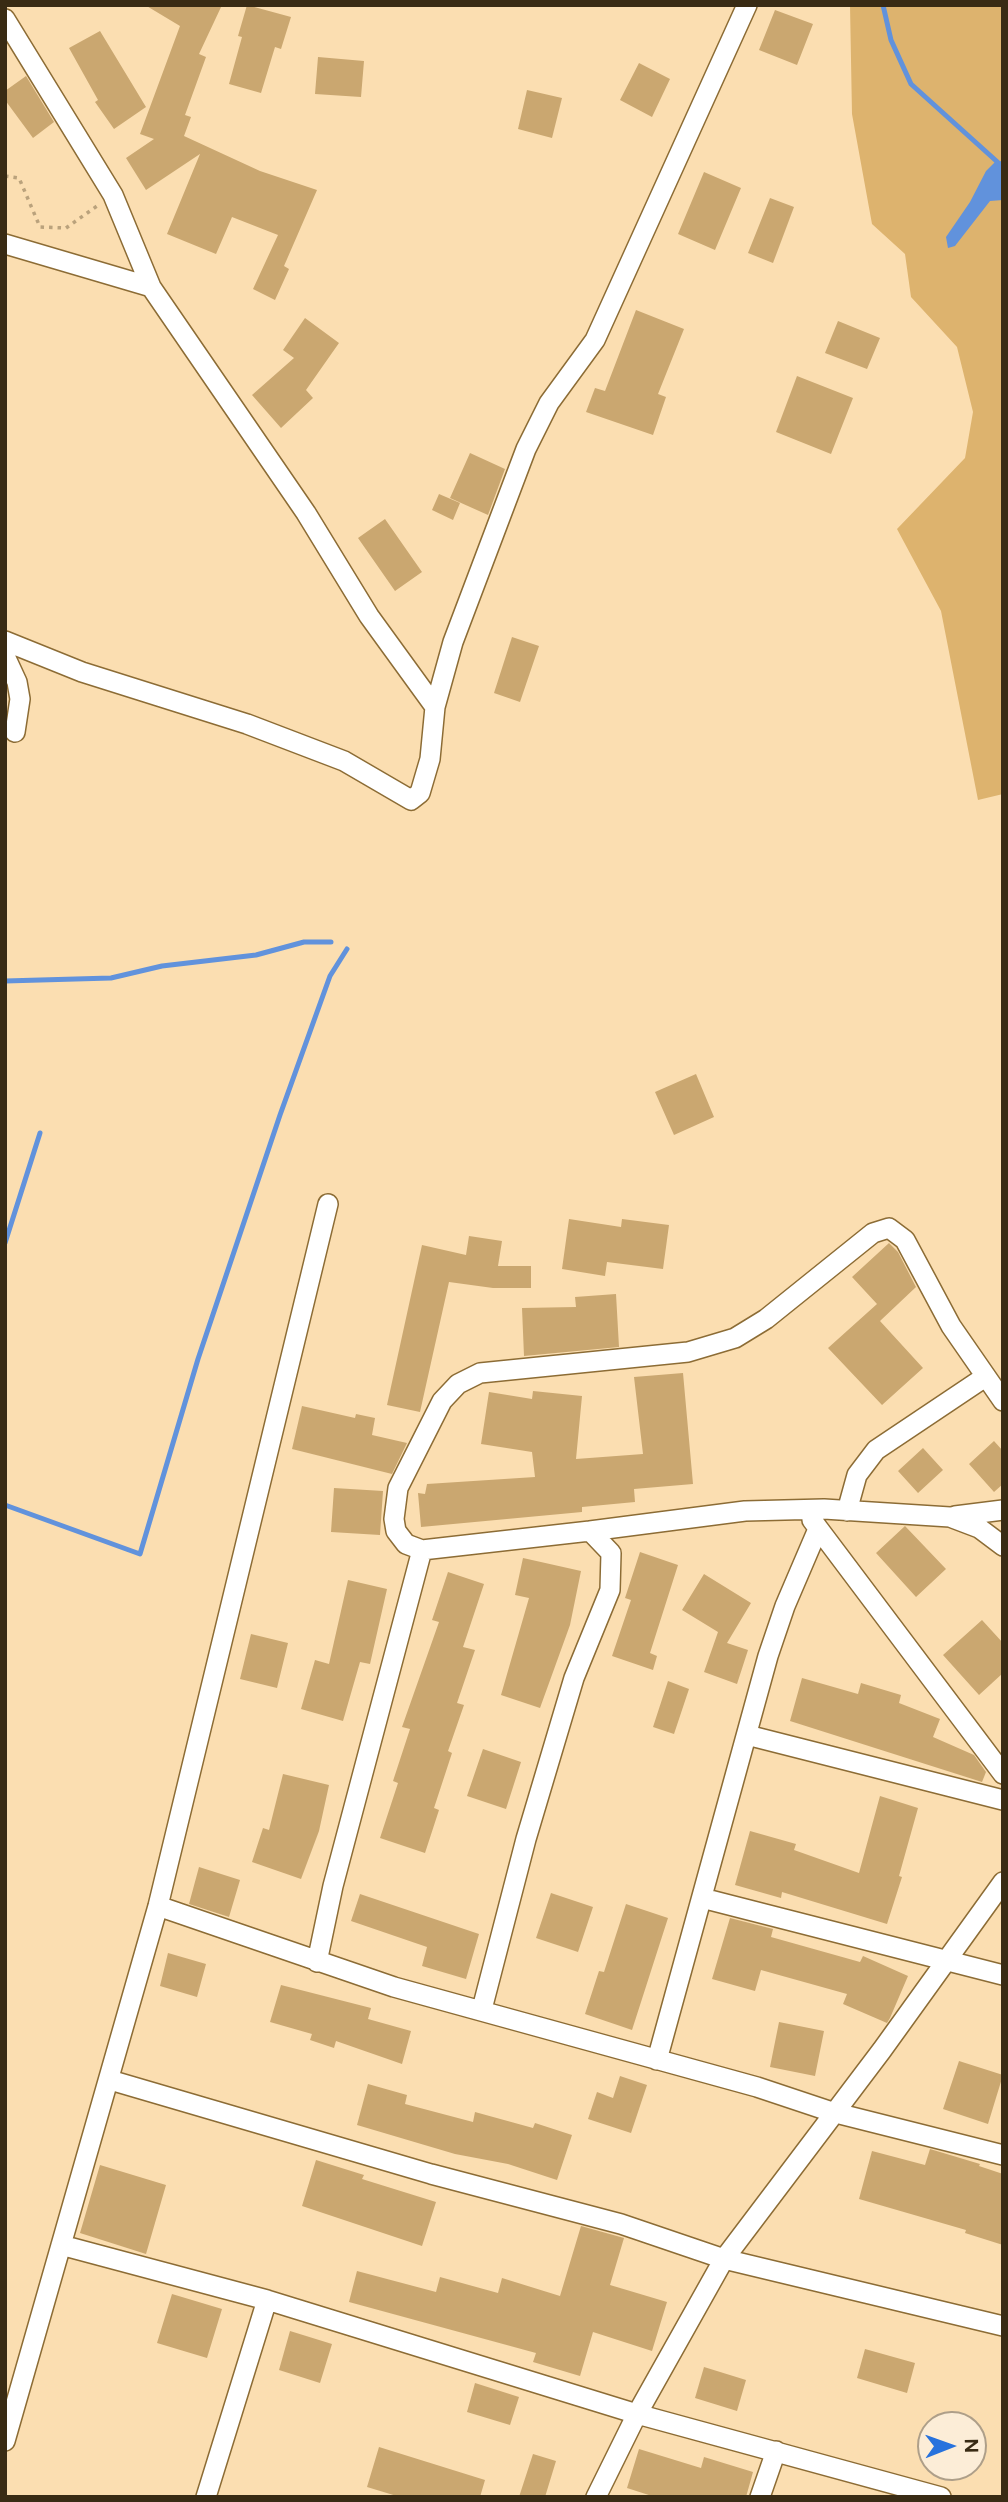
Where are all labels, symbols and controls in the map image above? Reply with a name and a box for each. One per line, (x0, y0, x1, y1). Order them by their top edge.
north arrow (917, 2411, 987, 2481)
text: N (960, 2438, 983, 2453)

